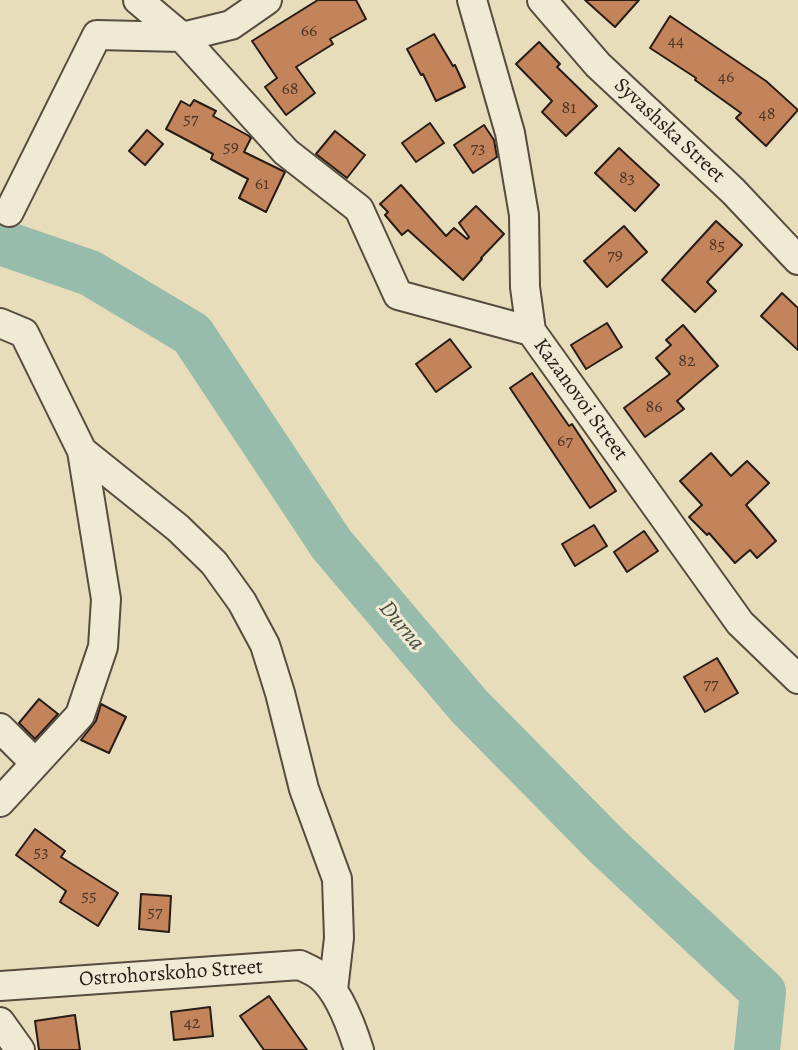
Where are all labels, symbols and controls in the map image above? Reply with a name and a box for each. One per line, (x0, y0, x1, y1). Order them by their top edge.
house number: 66 (301, 21, 317, 43)
house number: 44 (668, 31, 684, 53)
house number: 46 (718, 67, 734, 89)
street label: Syvashska Street (608, 73, 730, 189)
house number: 68 (281, 79, 299, 101)
house number: 81 (562, 98, 576, 120)
house number: 48 (759, 104, 775, 126)
house number: 57 (183, 109, 199, 131)
house number: 59 (223, 137, 239, 159)
house number: 73 (470, 138, 486, 160)
house number: 83 (619, 168, 635, 190)
house number: 61 (255, 174, 269, 196)
house number: 85 (709, 235, 725, 257)
house number: 79 (607, 245, 623, 267)
street label: Kazanovoi Street (527, 334, 633, 466)
house number: 82 (678, 351, 696, 373)
house number: 86 (645, 397, 663, 419)
house number: 67 (557, 431, 573, 453)
water label: Durna (372, 595, 430, 657)
house number: 77 (703, 674, 719, 696)
house number: 53 (33, 842, 49, 864)
house number: 55 (81, 886, 97, 908)
house number: 57 (147, 902, 163, 924)
street label: Ostrohorskoho Street (78, 955, 264, 993)
house number: 42 (184, 1013, 200, 1035)

